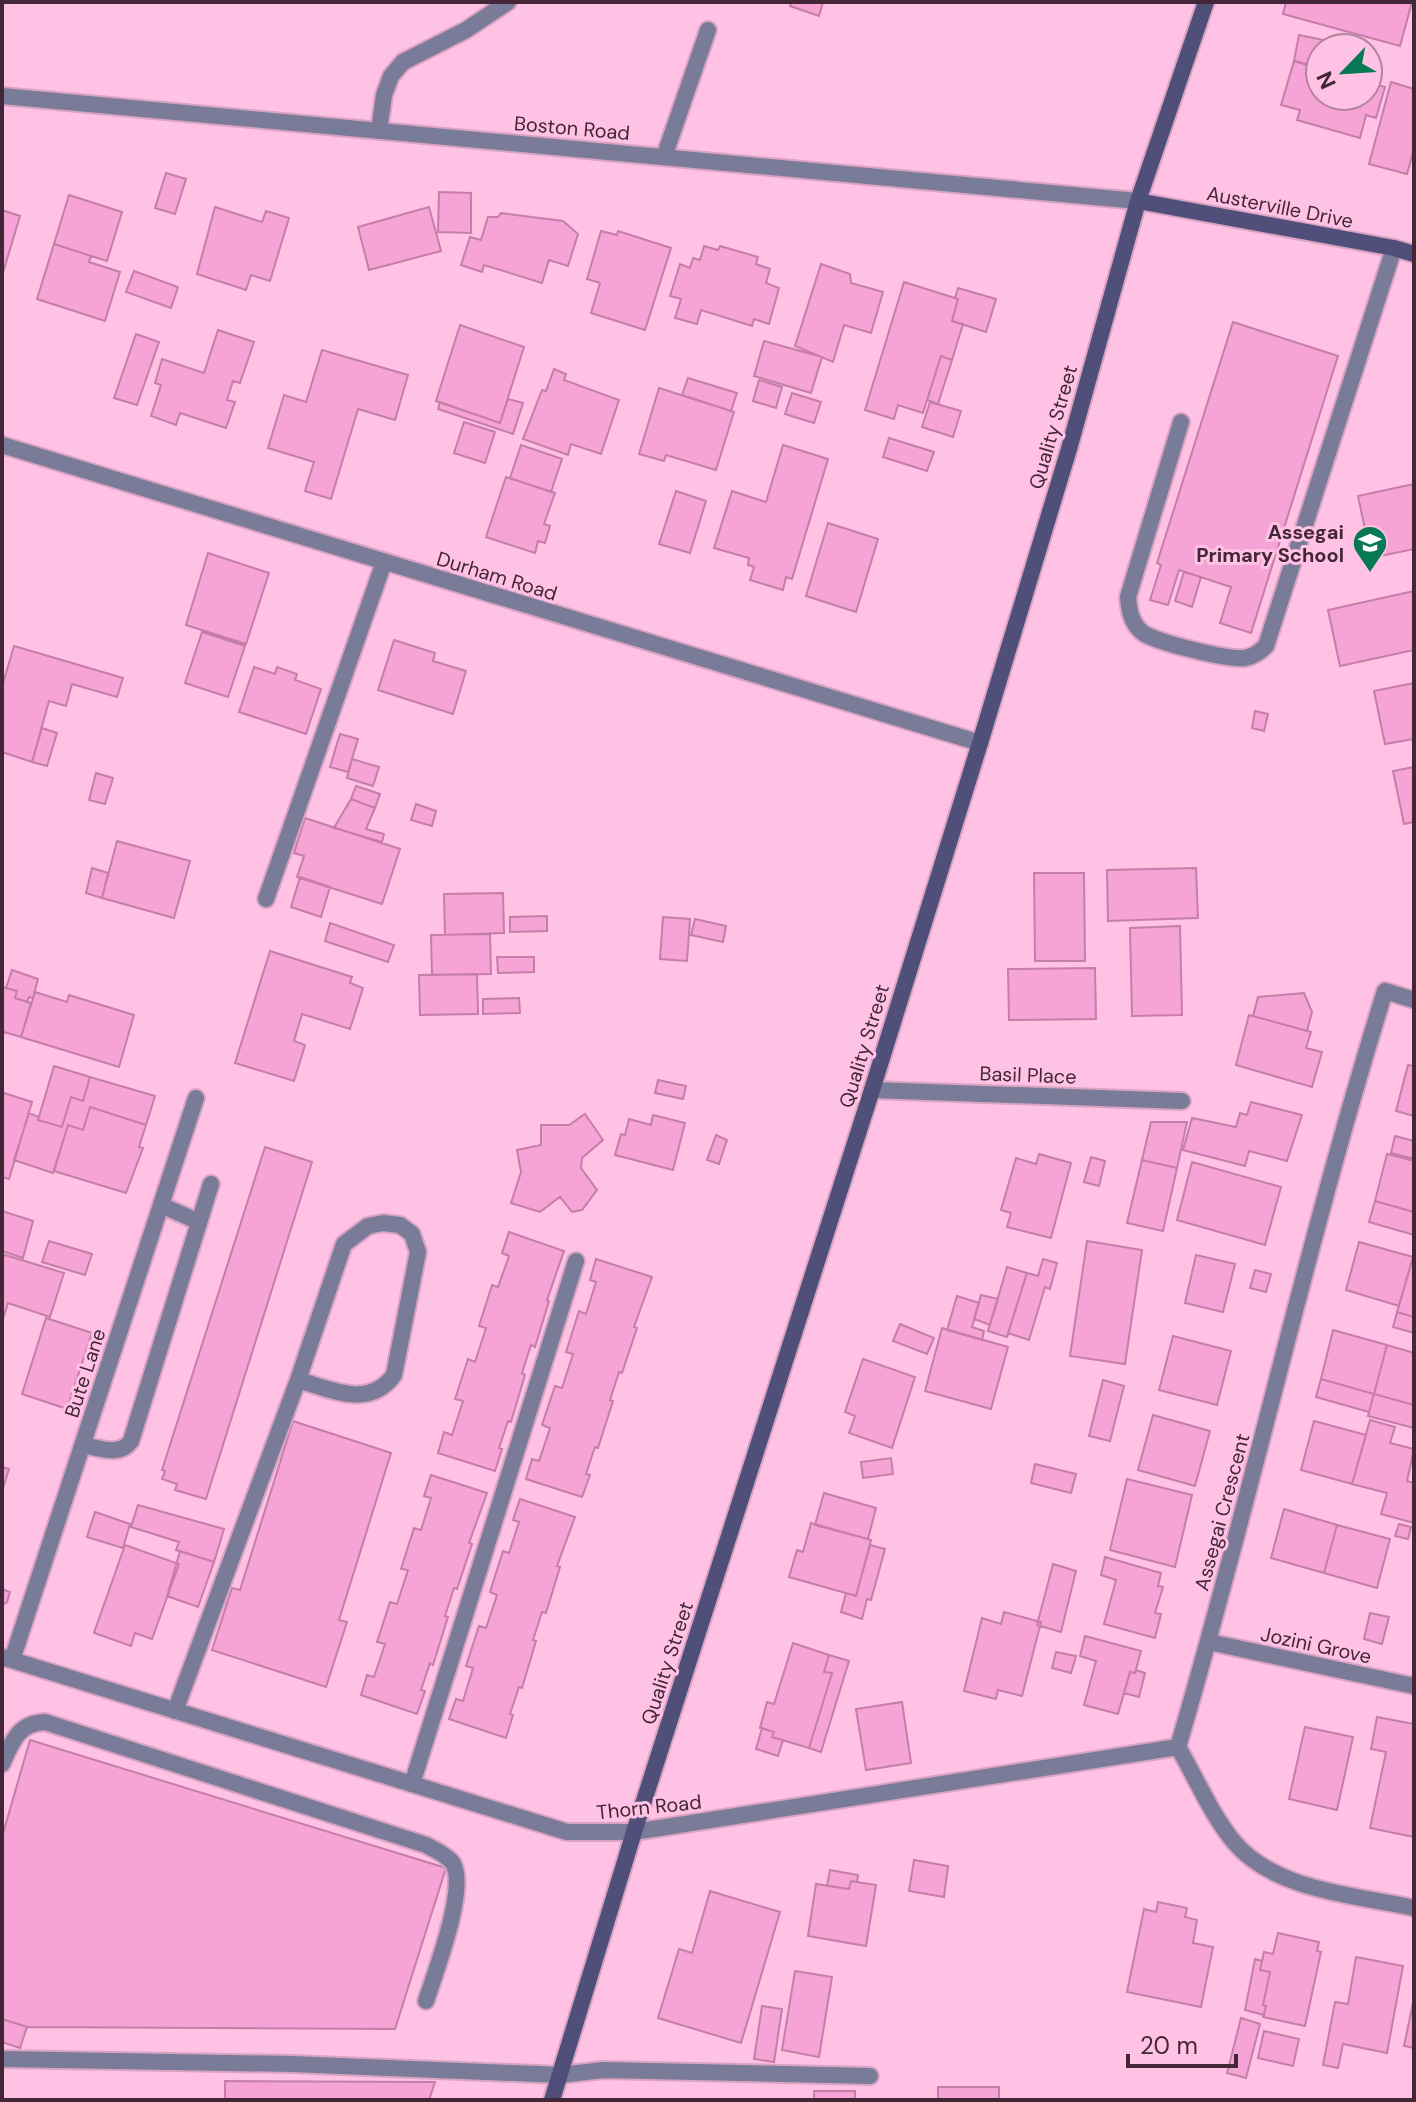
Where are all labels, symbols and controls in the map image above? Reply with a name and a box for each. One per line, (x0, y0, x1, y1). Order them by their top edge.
north arrow (1304, 32, 1384, 112)
text: N (1310, 67, 1343, 94)
street label: Boston Road (513, 110, 631, 146)
street label: Austerville Drive (1205, 180, 1355, 234)
street label: Quality Street (1023, 362, 1083, 492)
place label: Assegai Primary School (1196, 519, 1344, 568)
school or university icon: Assegai Primary School (1351, 524, 1389, 574)
street label: Durham Road (434, 545, 560, 607)
street label: Quality Street (833, 981, 895, 1111)
street label: Basil Place (979, 1060, 1077, 1090)
street label: Bute Lane (58, 1325, 112, 1421)
street label: Assegai Crescent (1189, 1430, 1256, 1593)
street label: Quality Street (635, 1598, 699, 1728)
street label: Jozini Grove (1258, 1621, 1374, 1669)
street label: Thorn Road (595, 1789, 703, 1825)
scale bar (1128, 2018, 1236, 2068)
text: 20 m (1140, 2030, 1198, 2061)

